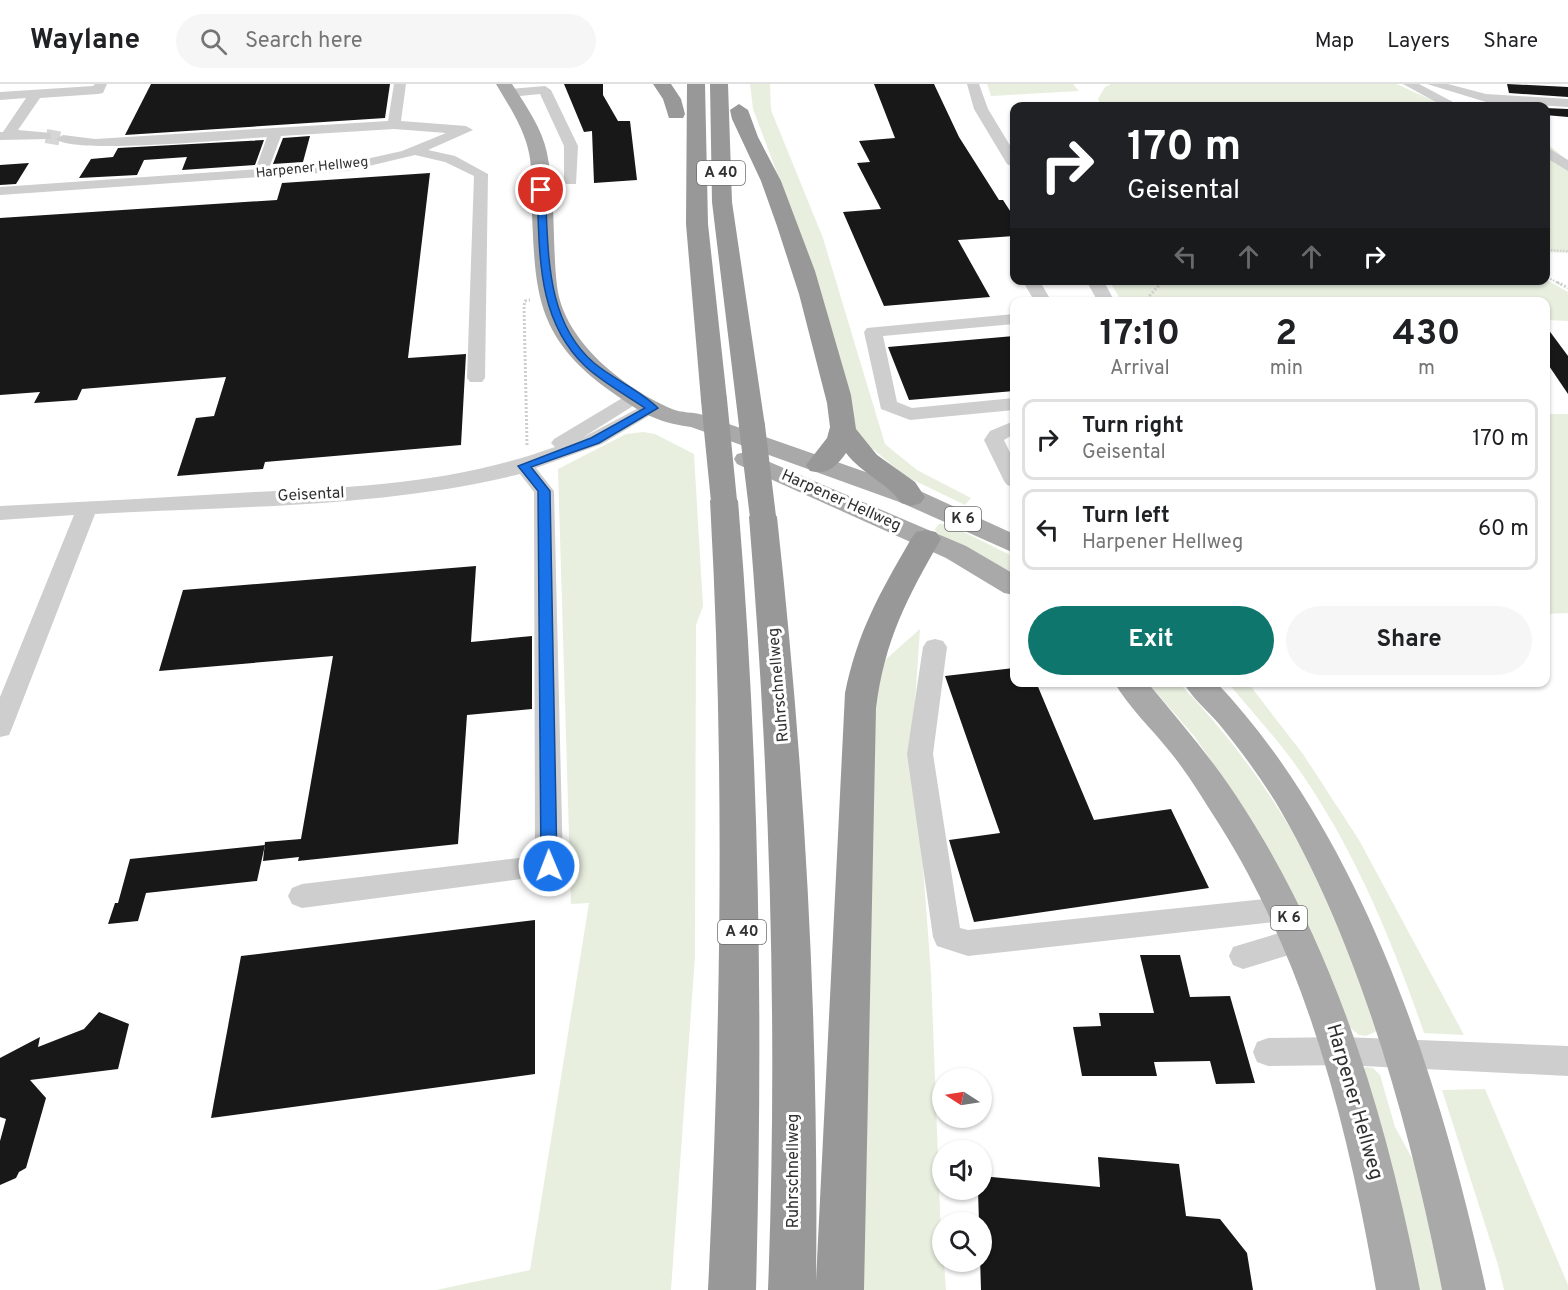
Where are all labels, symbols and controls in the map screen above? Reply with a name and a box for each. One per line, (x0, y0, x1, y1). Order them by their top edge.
search box (176, 14, 596, 68)
text: Waylane (30, 23, 140, 59)
icon: search (197, 25, 230, 58)
text: Search here (245, 28, 363, 55)
text: Map (1315, 28, 1354, 55)
text: Layers (1387, 28, 1450, 55)
text: Share (1483, 28, 1538, 55)
text: 170 m (1127, 122, 1241, 175)
icon: right (1028, 126, 1106, 204)
street label: Harpener Hellweg (255, 154, 369, 182)
road number: A 40 (697, 161, 745, 185)
pin (515, 164, 566, 215)
icon: arrive (524, 173, 557, 206)
text: Geisental (1127, 174, 1240, 208)
icon: left (1169, 240, 1202, 273)
icon: ahead (1232, 240, 1265, 273)
icon: ahead (1295, 240, 1328, 273)
icon: right (1358, 240, 1391, 273)
text: 17:10 (1100, 312, 1180, 358)
text: 2 (1275, 312, 1297, 358)
text: 430 (1393, 312, 1460, 358)
text: Arrival (1110, 356, 1170, 382)
text: min (1270, 356, 1303, 382)
text: m (1418, 356, 1435, 382)
text: Turn right (1082, 413, 1184, 440)
icon: right (1031, 423, 1064, 456)
text: 170 m (1472, 426, 1529, 453)
text: Geisental (1082, 440, 1166, 466)
street label: Harpener Hellweg (778, 466, 904, 536)
street label: Geisental (277, 483, 345, 507)
text: Turn left (1082, 503, 1170, 530)
road number: K 6 (945, 507, 981, 531)
icon: left (1031, 513, 1064, 546)
text: 60 m (1478, 516, 1529, 543)
text: Harpener Hellweg (1082, 530, 1243, 556)
button: Exit (1028, 606, 1274, 675)
button: Share (1286, 606, 1532, 675)
street label: Ruhrschnellweg (764, 627, 794, 743)
position arrow (517, 834, 581, 898)
road number: K 6 (1271, 906, 1307, 930)
road number: A 40 (718, 920, 766, 944)
street label: Harpener Hellweg (1319, 1021, 1389, 1183)
north arrow (932, 1068, 992, 1128)
map controls (932, 1068, 992, 1272)
street label: Ruhrschnellweg (784, 1114, 804, 1228)
button: sound (932, 1140, 992, 1200)
button: search (932, 1212, 992, 1272)

